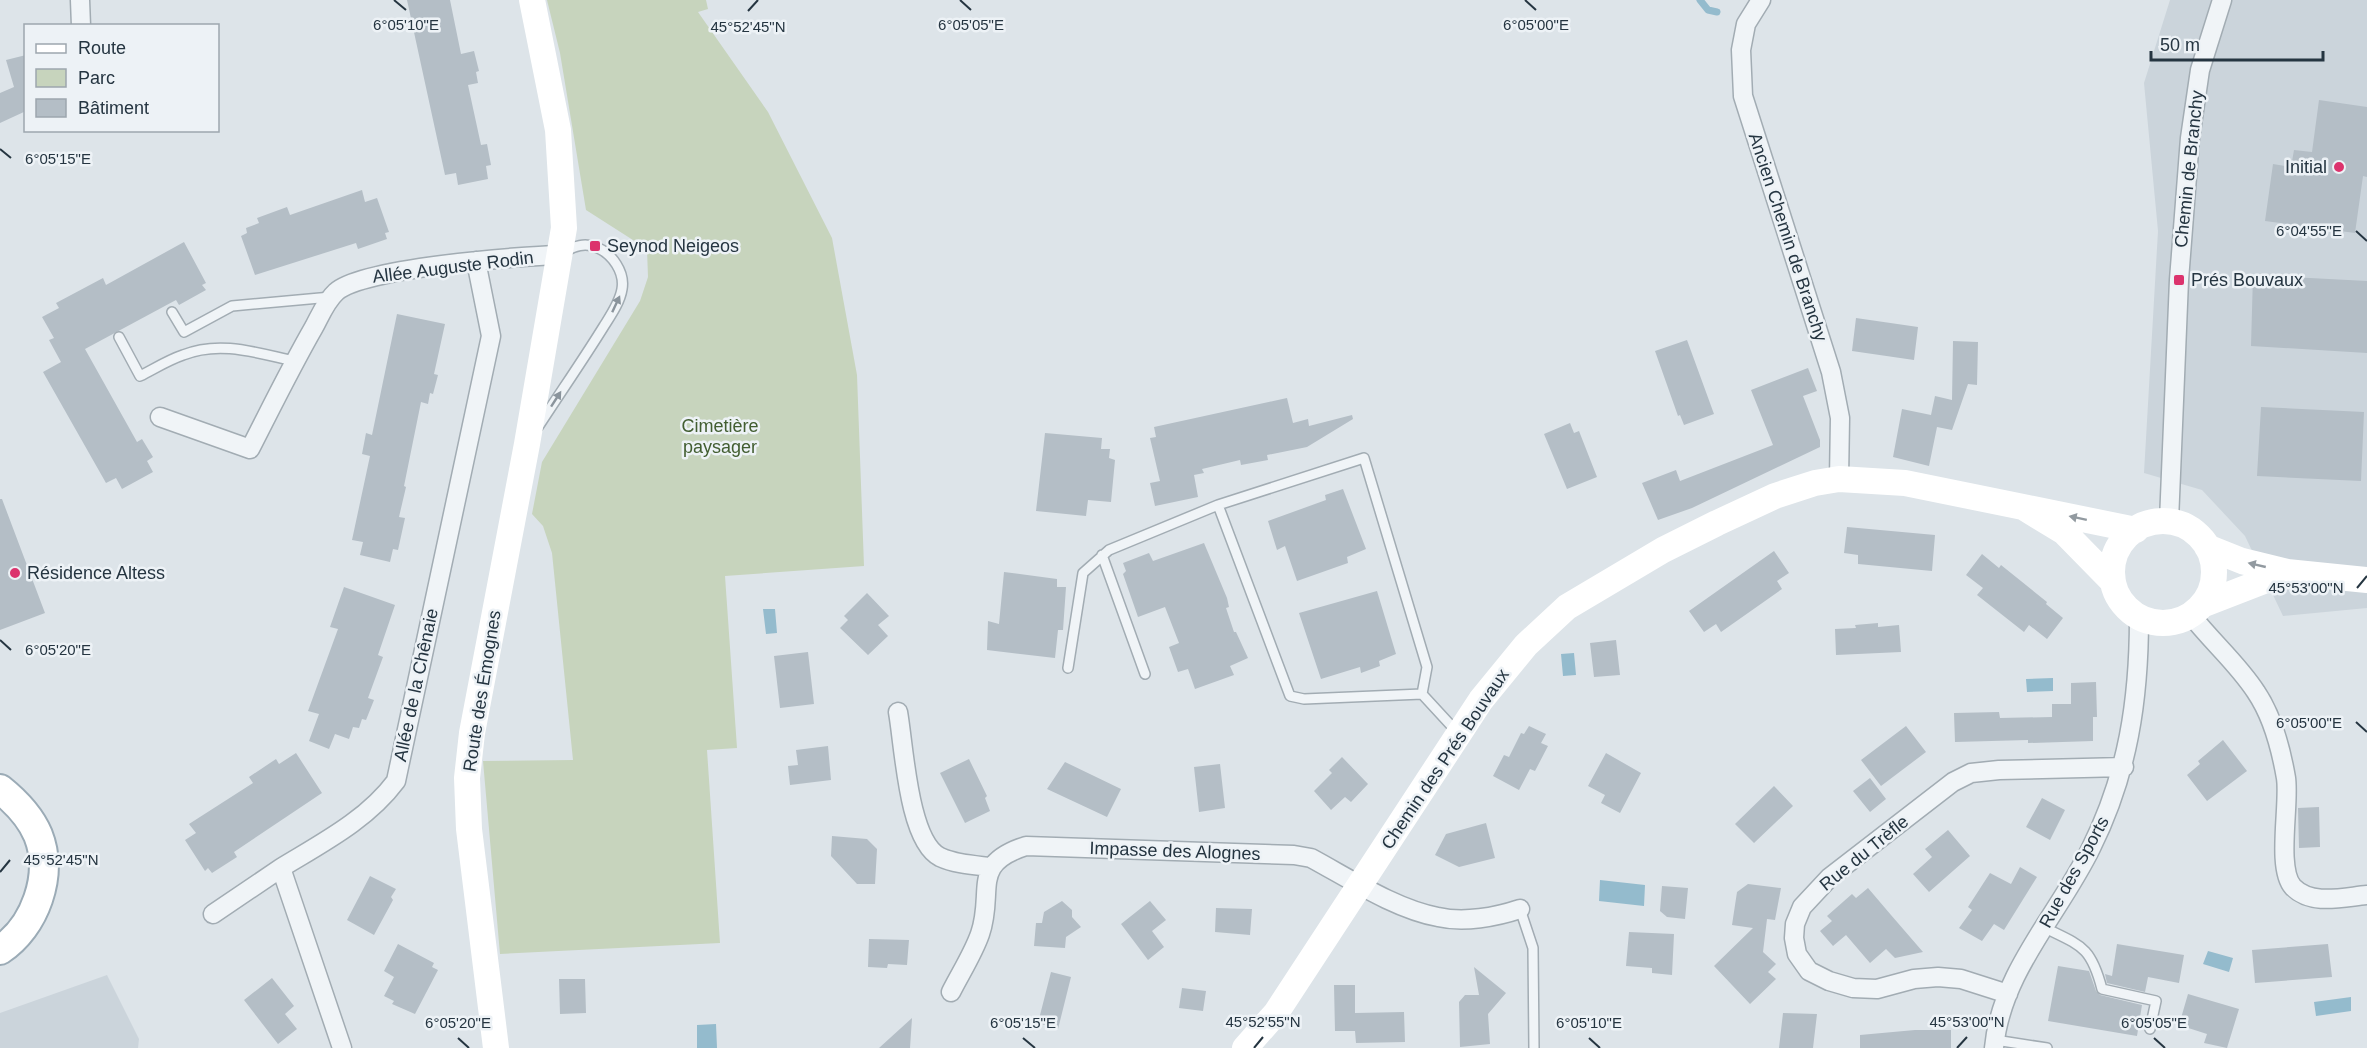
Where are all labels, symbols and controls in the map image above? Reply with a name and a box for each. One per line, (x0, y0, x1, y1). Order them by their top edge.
text: 6°05'10"E (373, 16, 439, 33)
text: 6°05'05"E (938, 16, 1004, 33)
text: 6°05'00"E (1503, 16, 1569, 33)
text: 45°52'45"N (710, 18, 786, 35)
legend (24, 24, 219, 132)
scale bar (2151, 24, 2324, 62)
text: 50 m (2160, 35, 2200, 55)
text: Route (78, 38, 126, 58)
text: Parc (78, 68, 115, 88)
street label: Chemin de Branchy (2171, 89, 2207, 249)
text: Bâtiment (78, 98, 149, 118)
street label: Ancien Chemin de Branchy (1745, 130, 1831, 344)
text: 6°05'15"E (25, 150, 91, 167)
place label: Initial (2285, 157, 2327, 177)
marker: Initial (2332, 160, 2346, 174)
text: 6°04'55"E (2276, 222, 2342, 239)
place label: Seynod Neigeos (607, 236, 739, 256)
marker: Seynod Neigeos (588, 239, 602, 253)
street label: Allée Auguste Rodin (371, 247, 535, 287)
place label: Prés Bouvaux (2191, 270, 2303, 290)
marker: Prés Bouvaux (2172, 273, 2186, 287)
one-way arrow (611, 295, 620, 312)
one-way arrow (551, 391, 562, 407)
park label: Cimetière paysager (681, 416, 759, 457)
one-way arrow (2069, 513, 2087, 523)
one-way arrow (2248, 559, 2267, 569)
place label: Résidence Altess (27, 563, 165, 583)
marker: Résidence Altess (8, 566, 22, 580)
text: 45°53'00"N (2268, 579, 2344, 596)
street label: Allée de la Chênaie (390, 607, 442, 763)
street label: Route des Émognes (459, 609, 505, 773)
text: 6°05'20"E (25, 641, 91, 658)
street label: Chemin des Prés Bouvaux (1377, 665, 1513, 853)
text: 6°05'00"E (2276, 714, 2342, 731)
street label: Rue du Trèfle (1816, 811, 1912, 895)
street label: Rue des Sports (2035, 813, 2113, 931)
street label: Impasse des Alognes (1089, 838, 1261, 864)
text: 45°52'45"N (23, 851, 99, 868)
text: 45°52'55"N (1225, 1013, 1301, 1030)
text: 45°53'00"N (1929, 1013, 2005, 1030)
text: 6°05'20"E (425, 1014, 491, 1031)
text: 6°05'15"E (990, 1014, 1056, 1031)
text: 6°05'10"E (1556, 1014, 1622, 1031)
text: 6°05'05"E (2121, 1014, 2187, 1031)

